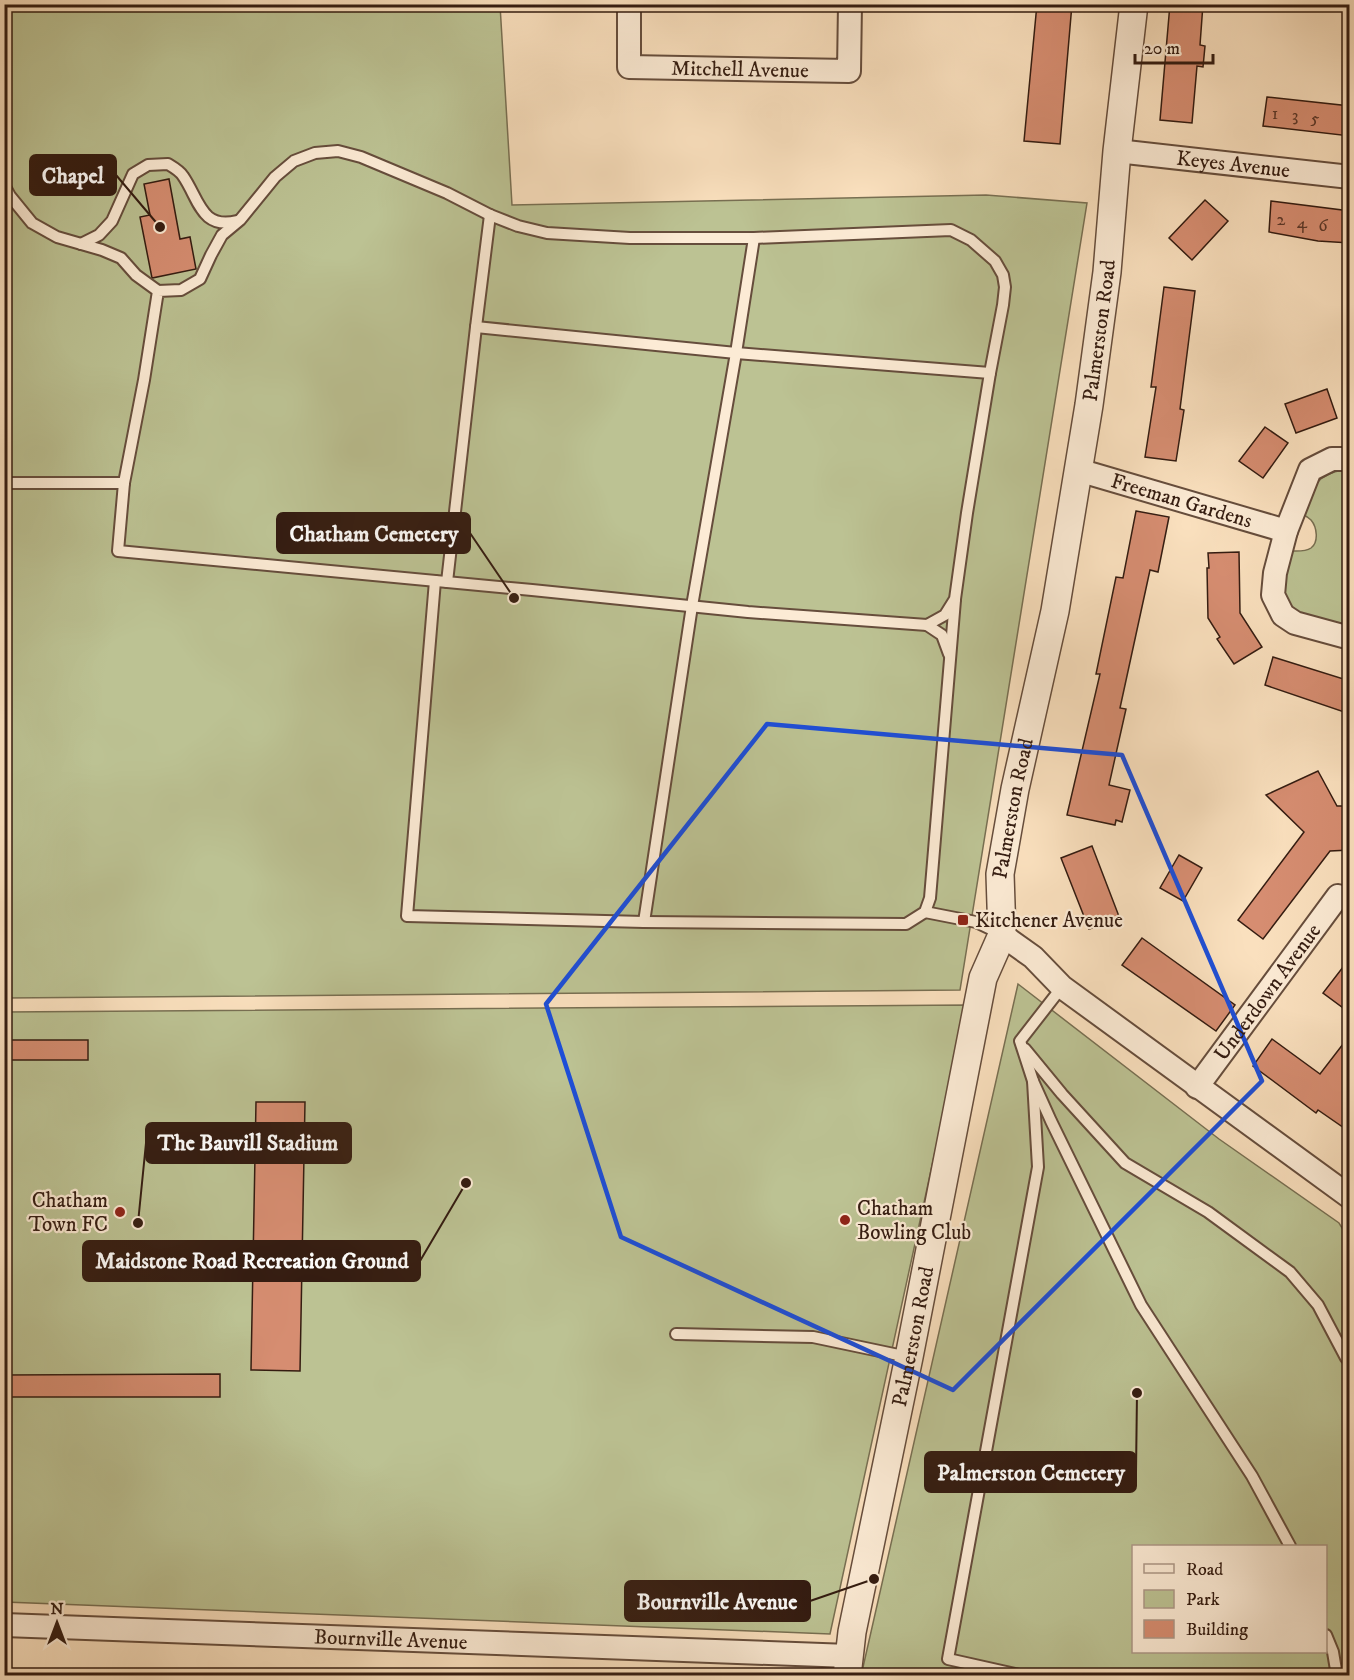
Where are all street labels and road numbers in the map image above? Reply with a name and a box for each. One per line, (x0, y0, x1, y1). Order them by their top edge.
street label: Mitchell Avenue (671, 56, 809, 84)
street label: Keyes Avenue (1175, 146, 1292, 184)
street label: Palmerston Road (1078, 258, 1122, 403)
street label: Freeman Gardens (1108, 468, 1255, 534)
street label: Palmerston Road (987, 735, 1040, 881)
street label: Underdown Avenue (1209, 919, 1327, 1066)
street label: Palmerston Road (887, 1264, 941, 1409)
street label: Bournville Avenue (314, 1624, 468, 1656)

